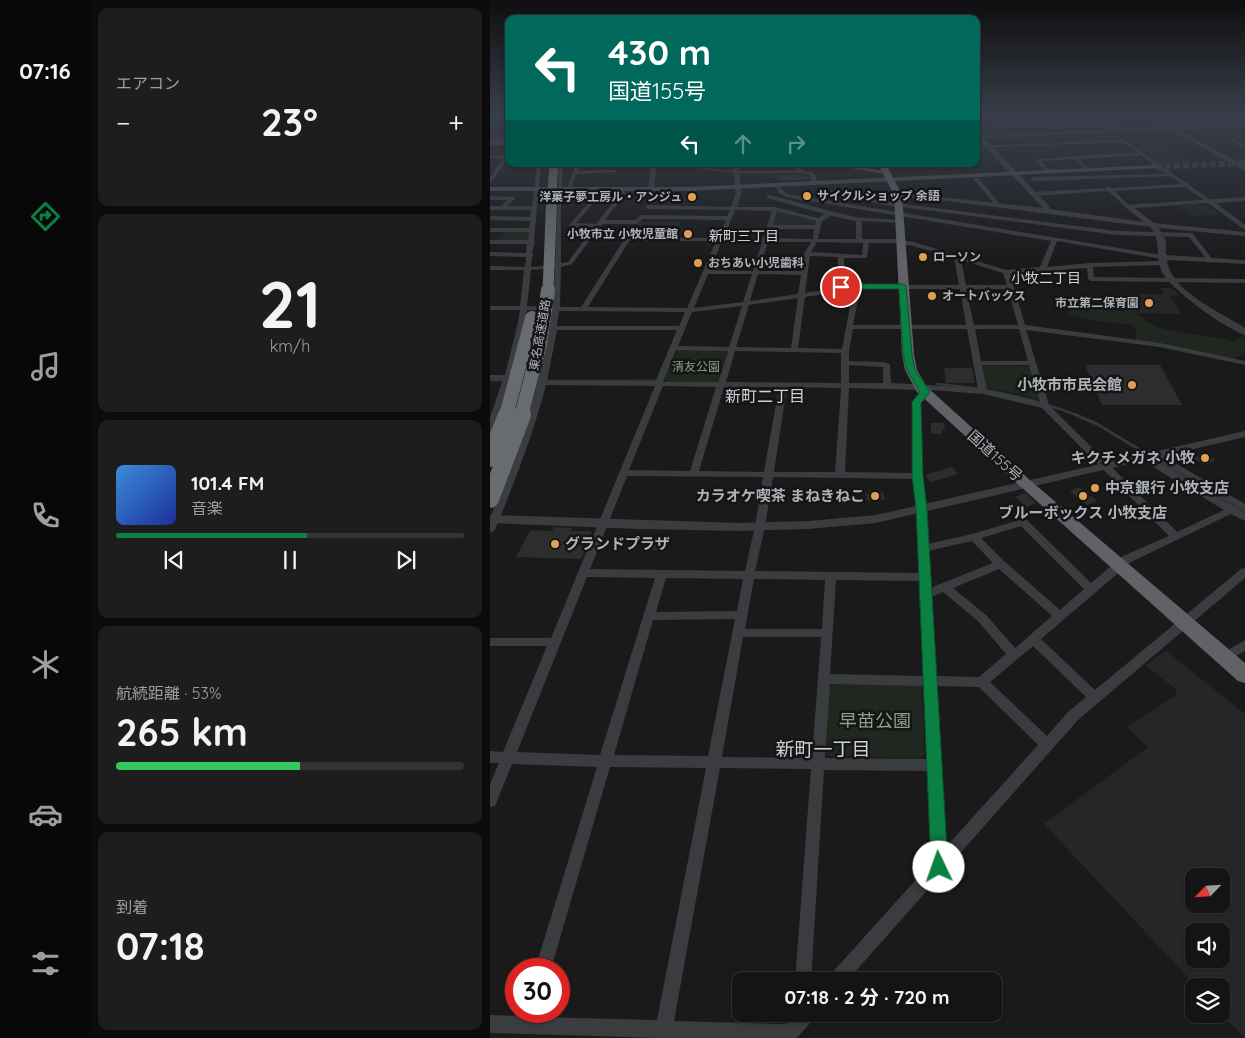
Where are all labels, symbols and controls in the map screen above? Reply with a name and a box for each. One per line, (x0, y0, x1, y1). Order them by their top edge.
text: 430 m (608, 30, 711, 74)
icon: left (525, 35, 590, 100)
text: 07:16 (19, 57, 71, 85)
text: エアコン (116, 73, 180, 93)
text: 国道155号 (608, 77, 706, 105)
text: 23° (261, 98, 318, 146)
text: − (116, 105, 131, 140)
text: + (448, 105, 464, 140)
icon: left (676, 130, 704, 158)
icon: ahead (729, 130, 757, 158)
icon: right (782, 130, 810, 158)
place label: サイクルショップ 余語 (817, 188, 940, 203)
place label: 洋菓子夢工房ル・アンジュ (539, 189, 682, 204)
marker: サイクルショップ 余語 (801, 190, 813, 202)
marker: 洋菓子夢工房ル・アンジュ (686, 191, 698, 203)
icon: directions (28, 199, 63, 234)
place label: 小牧市立 小牧児童館 (567, 226, 678, 241)
district label: 新町三丁目 (709, 227, 779, 245)
marker: 小牧市立 小牧児童館 (682, 228, 694, 240)
place label: ローソン (933, 249, 981, 264)
marker: ローソン (917, 251, 929, 263)
place label: おちあい小児歯科 (708, 255, 804, 270)
marker: おちあい小児歯科 (692, 257, 704, 269)
text: 21 (259, 263, 321, 344)
pin (820, 266, 862, 308)
district label: 小牧二丁目 (1011, 269, 1081, 287)
icon: arrive (827, 273, 855, 301)
place label: オートバックス (942, 288, 1026, 303)
marker: オートバックス (926, 290, 938, 302)
place label: 市立第二保育園 (1055, 295, 1139, 310)
marker: 市立第二保育園 (1143, 297, 1155, 309)
street label: 東名高速道路 (526, 298, 553, 372)
text: km/h (270, 336, 310, 356)
icon: music (28, 349, 63, 384)
park label: 清友公園 (672, 359, 720, 374)
place label: 小牧市市民会館 (1017, 375, 1122, 394)
marker: 小牧市市民会館 (1126, 379, 1138, 391)
district label: 新町二丁目 (725, 386, 805, 406)
street label: 国道155号 (964, 426, 1027, 485)
place label: キクチメガネ 小牧 (1071, 448, 1195, 467)
marker: キクチメガネ 小牧 (1199, 452, 1211, 464)
text: 101.4 FM (191, 471, 264, 495)
place label: 中京銀行 小牧支店 (1105, 478, 1229, 497)
marker: 中京銀行 小牧支店 (1089, 482, 1101, 494)
place label: カラオケ喫茶 まねきねこ (696, 486, 865, 505)
marker: カラオケ喫茶 まねきねこ (869, 490, 881, 502)
marker: ブルーボックス 小牧支店 (1077, 490, 1089, 502)
icon: phone (28, 498, 63, 533)
text: 音楽 (191, 498, 223, 518)
place label: ブルーボックス 小牧支店 (999, 503, 1167, 522)
place label: グランドプラザ (565, 534, 670, 553)
marker: グランドプラザ (549, 538, 561, 550)
icon: previous (160, 546, 188, 574)
icon: pause (276, 546, 304, 574)
icon: next (392, 546, 420, 574)
icon: climate (28, 647, 63, 682)
text: 航続距離 · 53% (116, 683, 221, 703)
text: 265 km (116, 708, 248, 756)
park label: 早苗公園 (839, 709, 911, 732)
district label: 新町一丁目 (775, 737, 871, 761)
icon: car (28, 797, 63, 832)
position arrow (912, 840, 964, 892)
north arrow (1185, 868, 1230, 912)
map controls (1185, 868, 1230, 1023)
text: 到着 (116, 897, 148, 917)
text: 07:18 (116, 922, 205, 970)
button: sound (1185, 923, 1230, 968)
icon: filters (28, 946, 63, 981)
speed limit sign: 30 (505, 958, 570, 1023)
button: layers (1185, 978, 1230, 1023)
text: 07:18 · 2 分 · 720 m (785, 985, 949, 1009)

